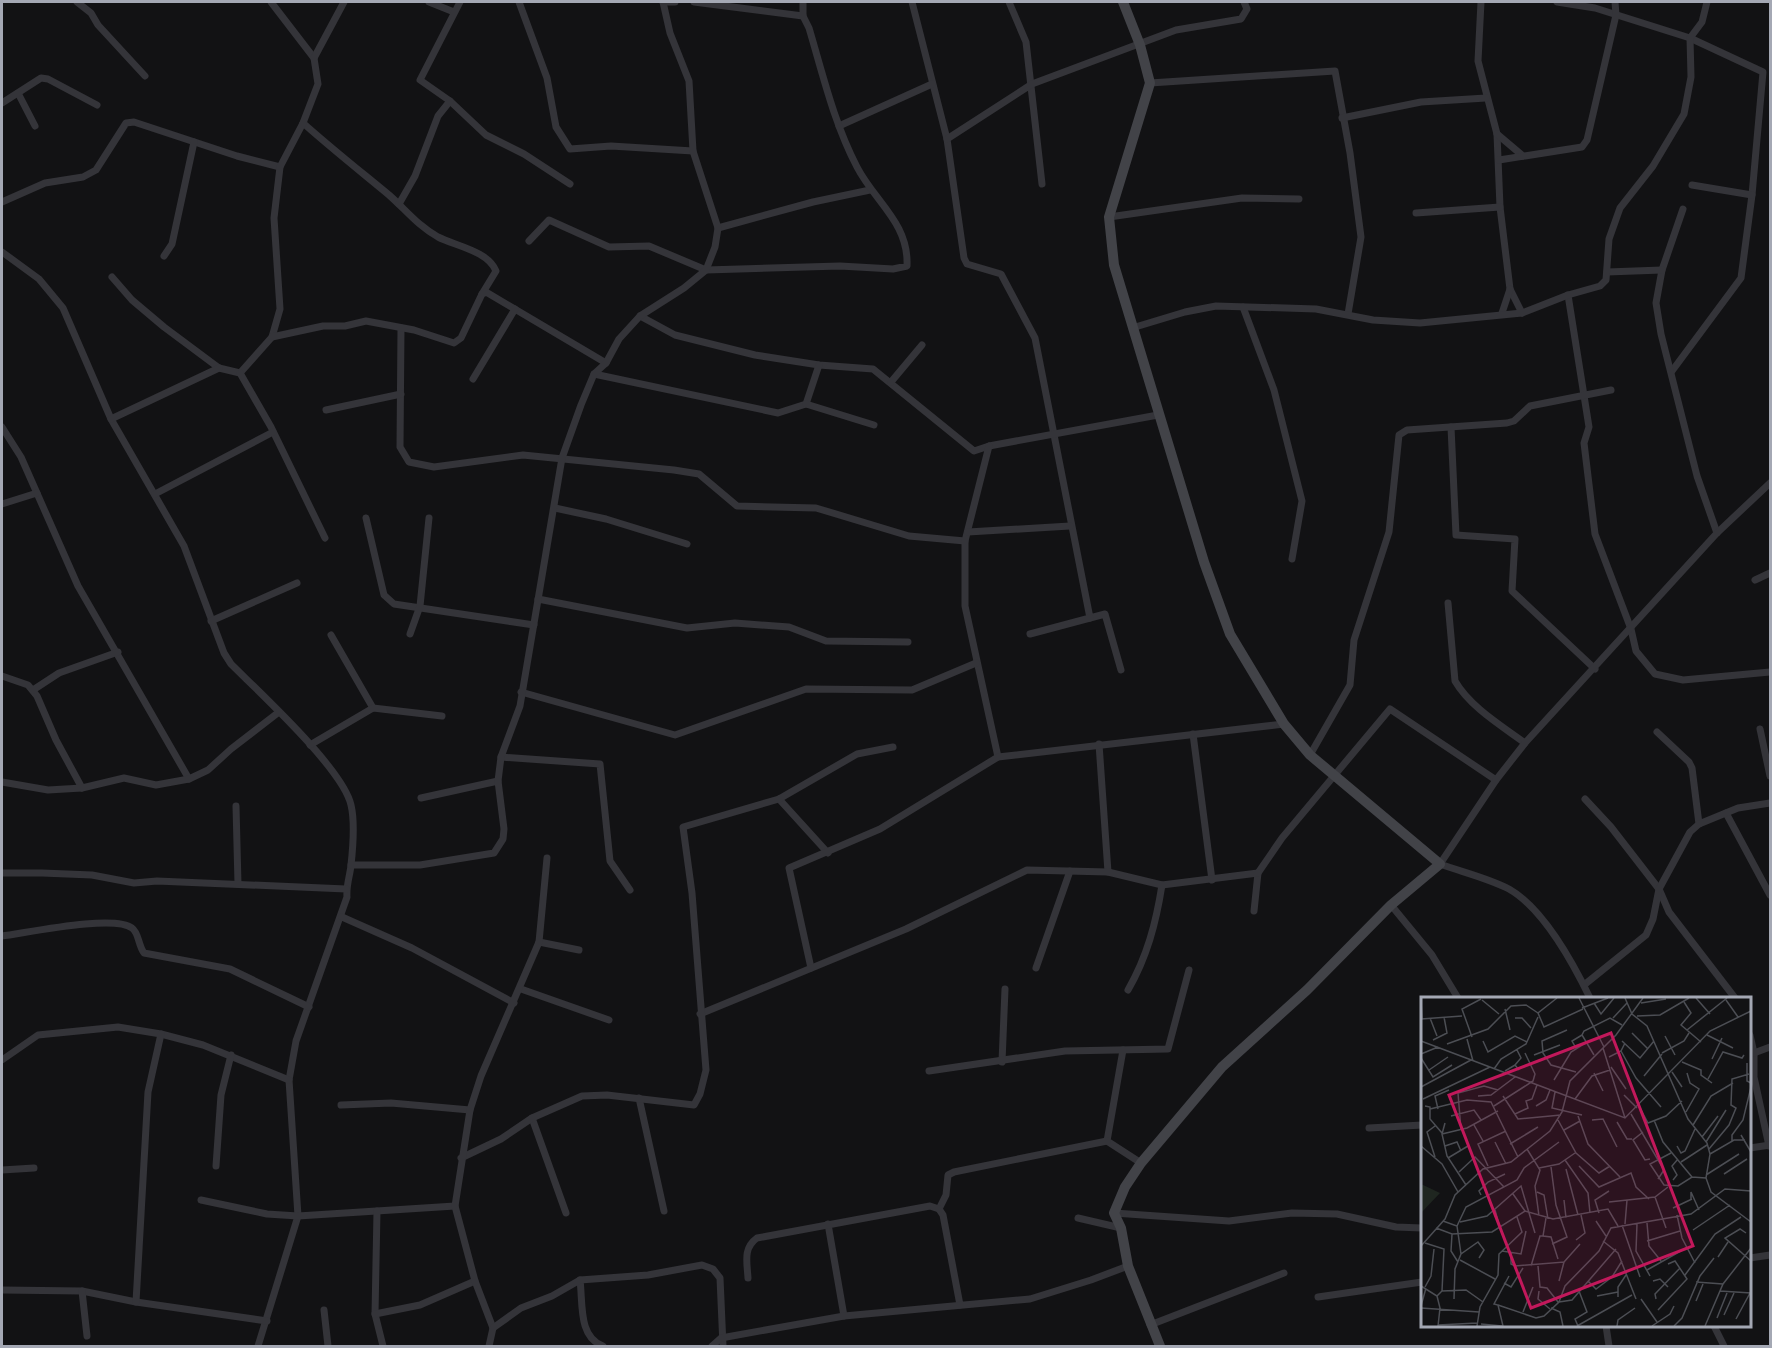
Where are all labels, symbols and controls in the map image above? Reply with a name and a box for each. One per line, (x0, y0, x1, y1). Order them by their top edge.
inset map (1421, 997, 1751, 1327)

